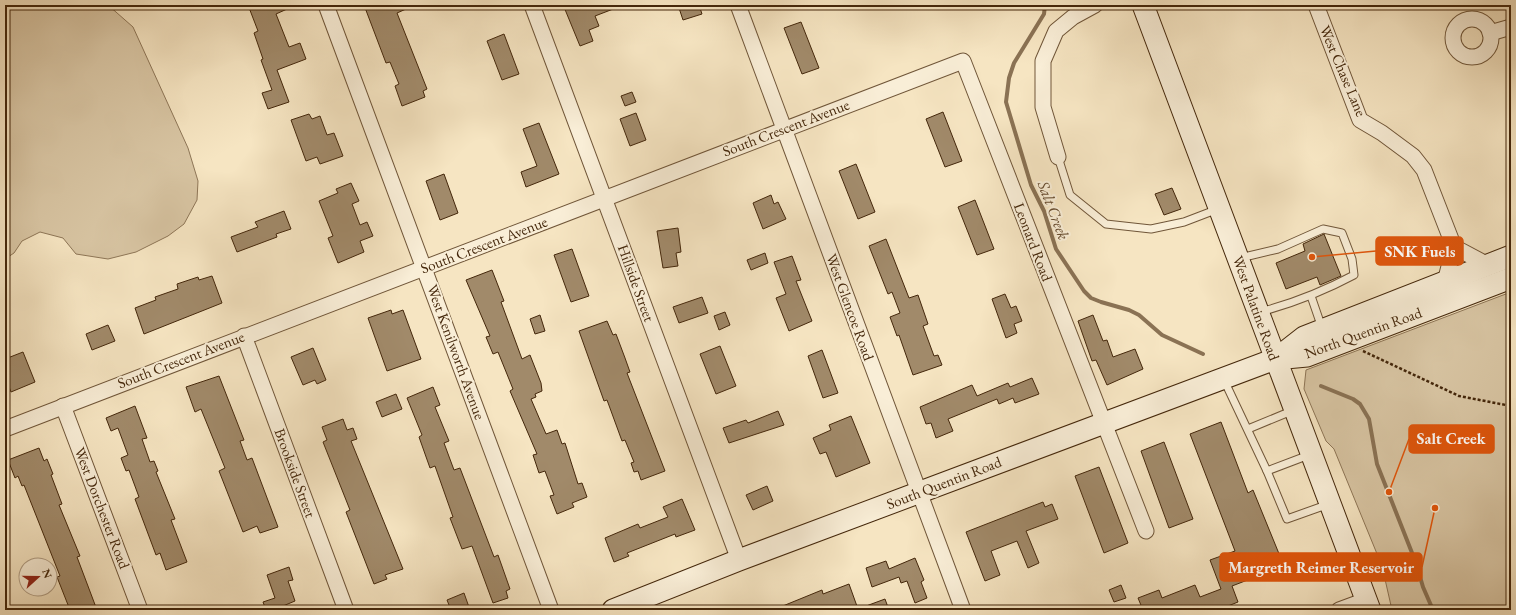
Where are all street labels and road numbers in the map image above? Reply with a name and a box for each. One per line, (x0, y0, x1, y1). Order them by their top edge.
street label: West Chase Lane (1316, 22, 1371, 119)
street label: South Crescent Avenue (720, 95, 852, 160)
street label: Leonard Road (1010, 200, 1057, 284)
street label: South Crescent Avenue (418, 212, 550, 277)
street label: Hillside Street (614, 242, 659, 324)
street label: West Glencoe Road (822, 251, 879, 363)
street label: West Palatine Road (1229, 253, 1284, 363)
street label: West Kenilworth Avenue (423, 282, 490, 422)
street label: North Quentin Road (1302, 302, 1425, 363)
street label: South Crescent Avenue (115, 327, 247, 392)
street label: Brookside Street (271, 426, 320, 520)
street label: West Dorchester Road (71, 444, 135, 572)
street label: South Quentin Road (884, 452, 1004, 513)

